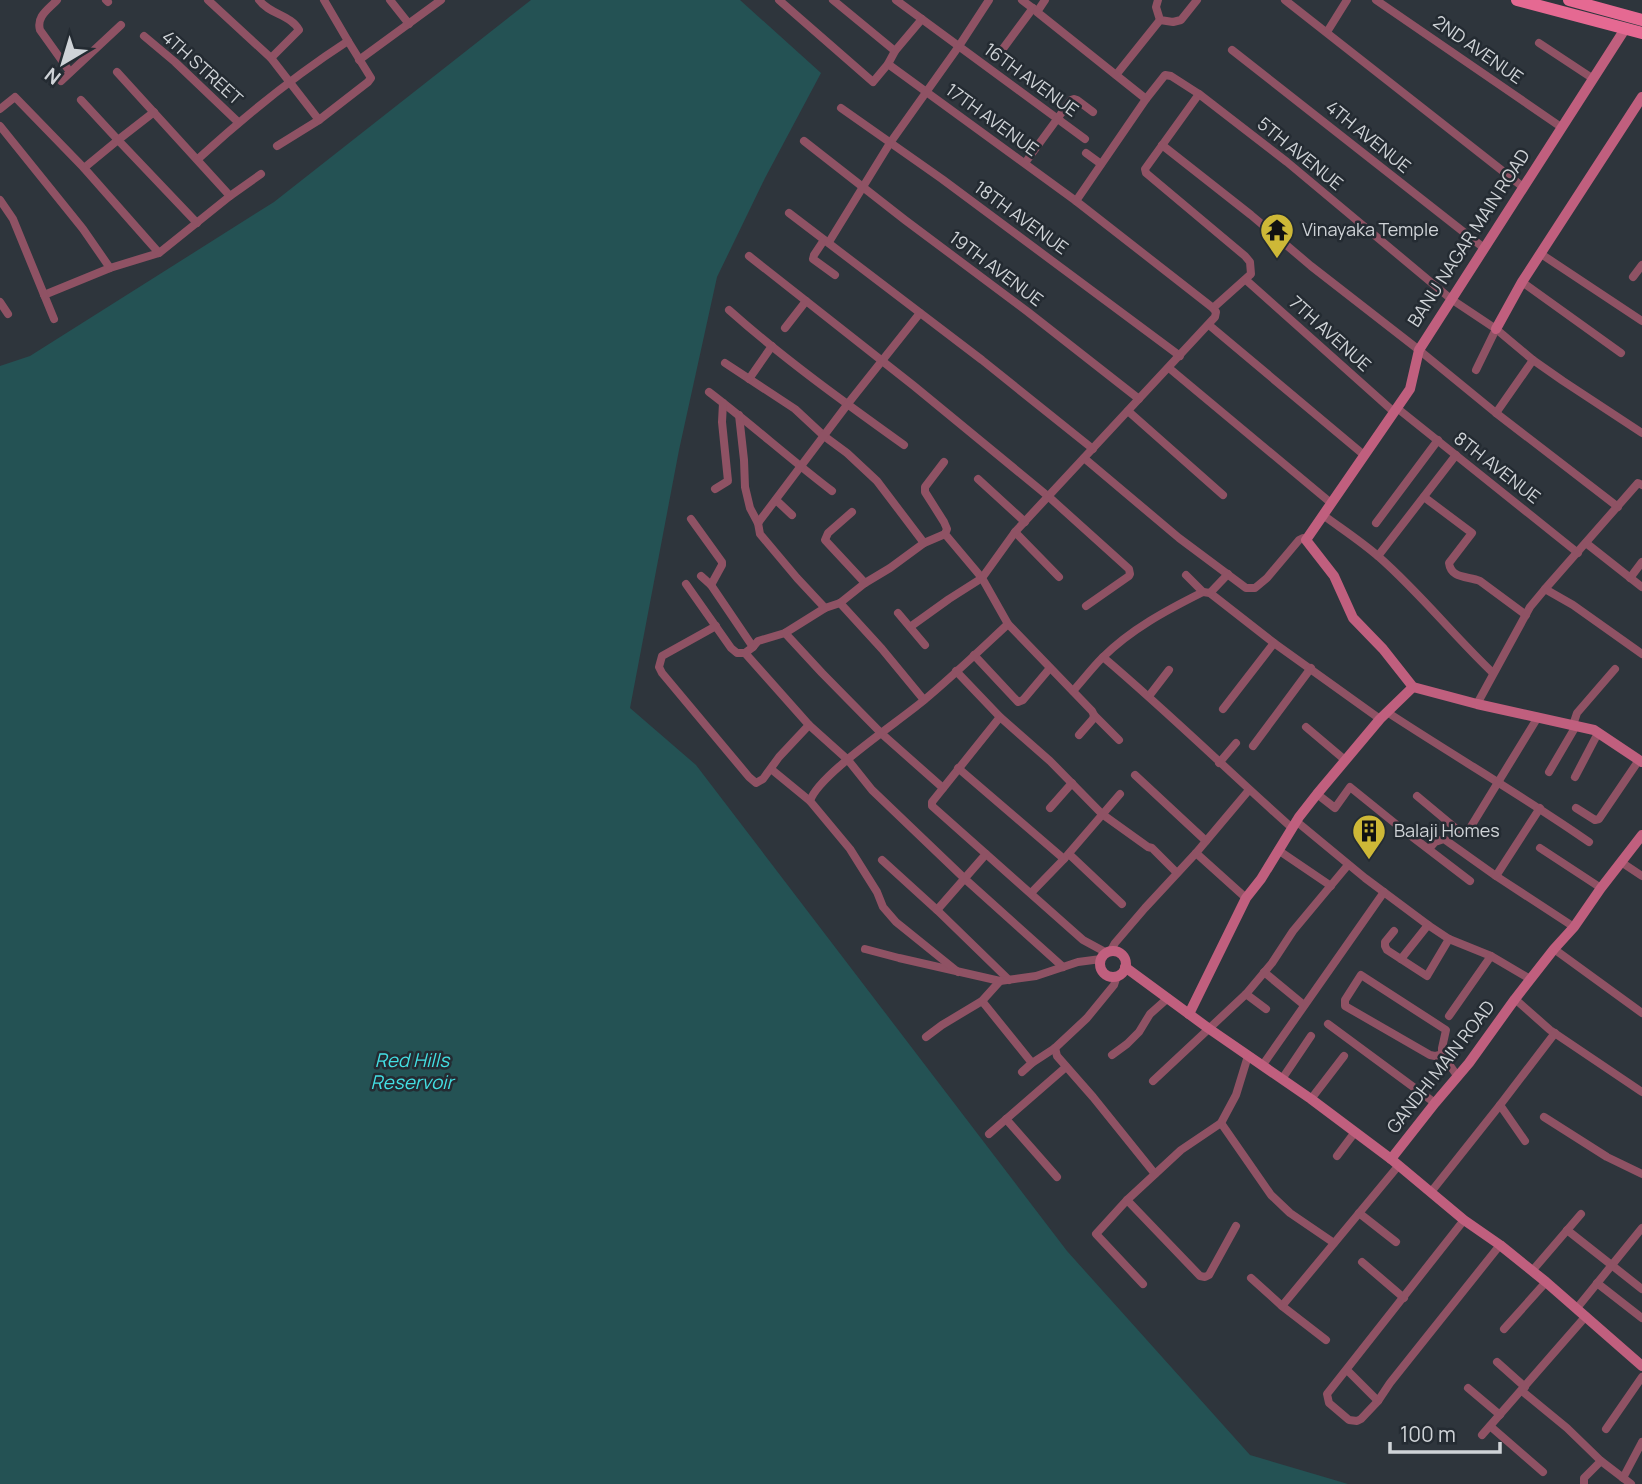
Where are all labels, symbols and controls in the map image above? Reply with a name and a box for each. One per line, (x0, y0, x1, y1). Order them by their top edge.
street label: 2ND AVENUE (1429, 9, 1528, 89)
street label: 4TH STREET (157, 25, 248, 110)
north arrow (28, 28, 98, 98)
street label: 16TH AVENUE (979, 37, 1084, 122)
text: N (39, 62, 66, 91)
street label: 17TH AVENUE (941, 77, 1044, 161)
street label: 4TH AVENUE (1321, 95, 1416, 178)
street label: 5TH AVENUE (1253, 111, 1348, 195)
street label: BANU NAGAR MAIN ROAD (1402, 144, 1535, 331)
street label: 18TH AVENUE (970, 175, 1073, 259)
temple icon: Vinayaka Temple (1258, 211, 1296, 260)
place label: Vinayaka Temple (1302, 217, 1439, 241)
street label: 19TH AVENUE (945, 225, 1048, 311)
street label: 7TH AVENUE (1285, 290, 1377, 376)
street label: 8TH AVENUE (1449, 426, 1546, 509)
building icon: Balaji Homes (1350, 812, 1388, 861)
place label: Balaji Homes (1394, 818, 1500, 842)
street label: GANDHI MAIN ROAD (1381, 995, 1500, 1138)
water label: Red Hills Reservoir (371, 1047, 456, 1095)
scale bar (1390, 1410, 1500, 1454)
text: 100 m (1400, 1420, 1456, 1448)

